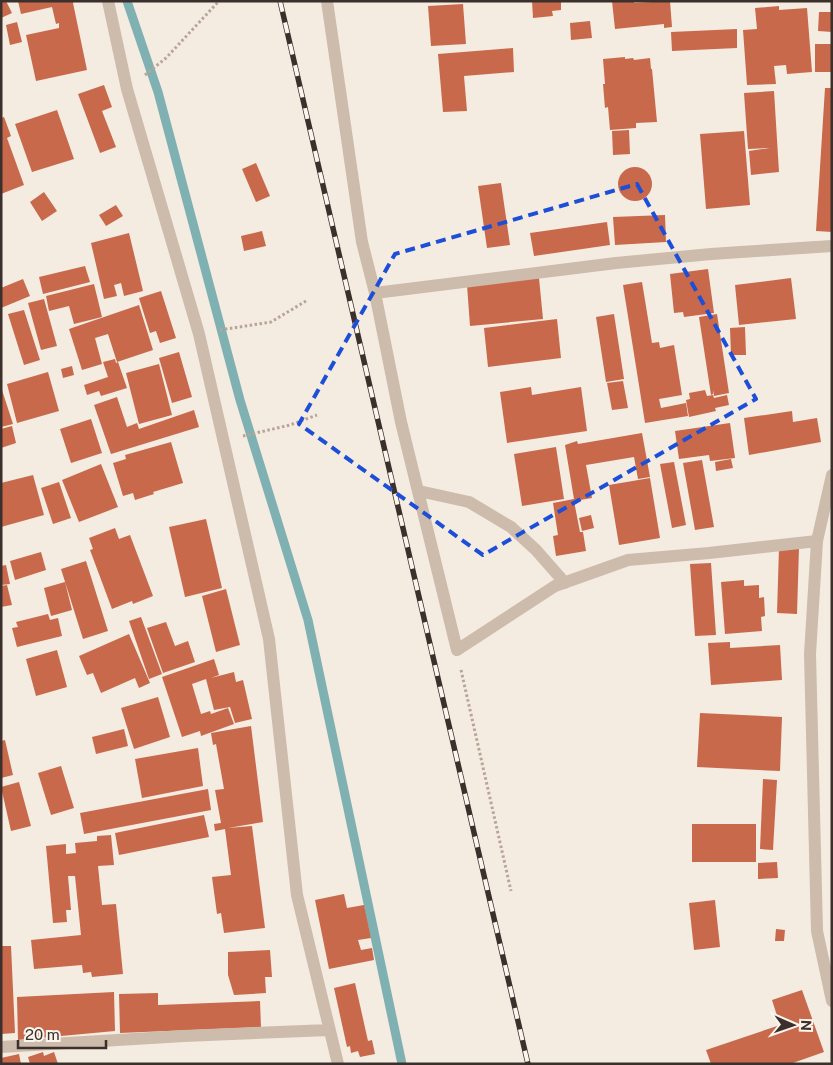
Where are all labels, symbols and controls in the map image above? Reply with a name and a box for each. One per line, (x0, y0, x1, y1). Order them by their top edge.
north arrow (768, 1000, 818, 1050)
scale bar (18, 1018, 105, 1050)
text: N (798, 1020, 814, 1031)
text: 20 m (25, 1026, 60, 1043)

